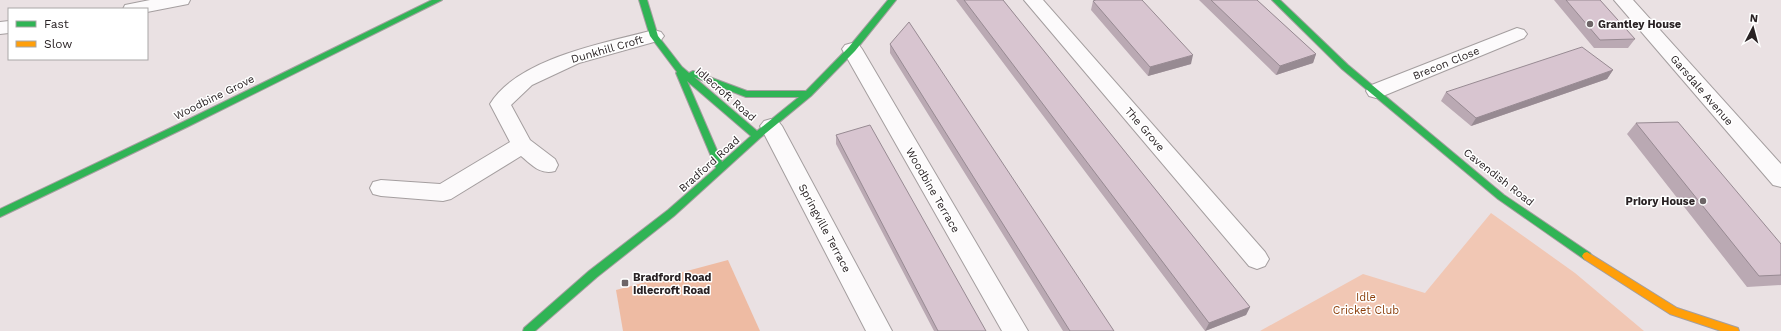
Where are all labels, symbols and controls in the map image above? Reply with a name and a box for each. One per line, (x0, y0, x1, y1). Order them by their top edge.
legend (8, 8, 148, 60)
north arrow (1733, 8, 1773, 48)
text: N (1749, 12, 1759, 25)
text: Fast (44, 17, 69, 31)
place label: Grantley House (1598, 18, 1681, 31)
marker: Grantley House (1585, 19, 1595, 29)
street label: Dunkhill Croft (570, 33, 645, 66)
text: Slow (44, 37, 72, 51)
street label: Brecon Close (1411, 44, 1481, 83)
street label: Garsdale Avenue (1667, 52, 1736, 128)
street label: Idlecroft Road (693, 65, 759, 124)
street label: Woodbine Grove (172, 72, 257, 123)
street label: The Grove (1122, 105, 1167, 154)
street label: Bradford Road (676, 134, 742, 195)
street label: Woodbine Terrace (903, 145, 962, 235)
street label: Cavendish Road (1461, 146, 1536, 209)
street label: Springville Terrace (796, 182, 853, 275)
place label: Priory House (1626, 195, 1695, 208)
marker: Priory House (1698, 196, 1708, 206)
place label: Bradford Road Idlecroft Road (633, 271, 712, 297)
marker: Bradford Road Idlecroft Road (620, 278, 630, 288)
park label: Idle Cricket Club (1333, 291, 1399, 317)

